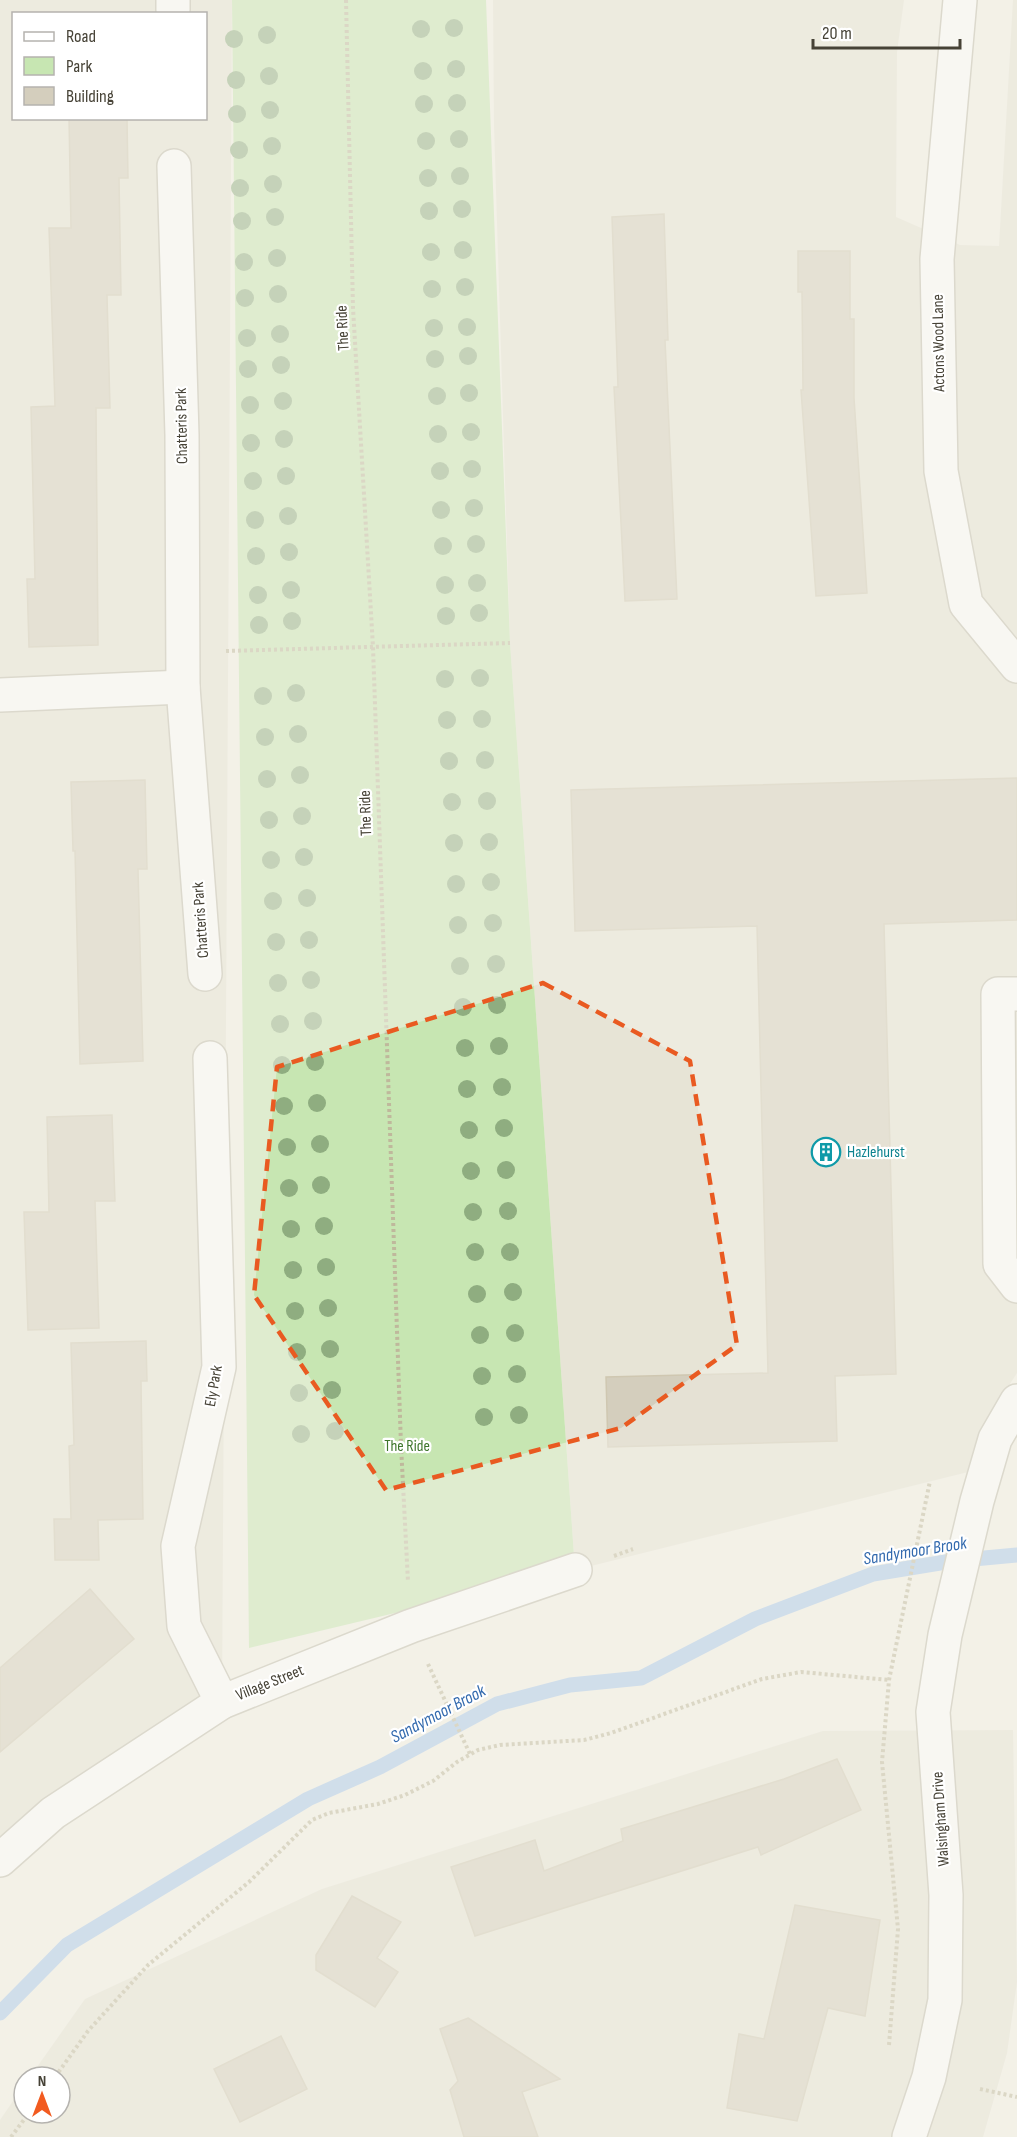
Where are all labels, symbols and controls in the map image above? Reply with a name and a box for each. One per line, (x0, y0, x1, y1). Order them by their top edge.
legend (12, 12, 207, 120)
scale bar (813, 12, 960, 50)
text: 20 m (822, 23, 852, 44)
text: Road (66, 26, 96, 47)
text: Park (66, 56, 92, 77)
text: Building (66, 86, 114, 107)
street label: Actons Wood Lane (929, 294, 949, 393)
street label: The Ride (332, 305, 354, 351)
street label: Chatteris Park (172, 388, 192, 464)
street label: The Ride (356, 790, 376, 836)
street label: Chatteris Park (189, 881, 213, 959)
building icon: Hazlehurst (810, 1136, 842, 1168)
place label: Hazlehurst (847, 1143, 905, 1162)
street label: Ely Park (201, 1364, 227, 1408)
park label: The Ride (384, 1437, 430, 1456)
water label: Sandymoor Brook (862, 1532, 969, 1570)
street label: Village Street (233, 1661, 307, 1705)
water label: Sandymoor Brook (387, 1680, 490, 1748)
street label: Walsingham Drive (928, 1771, 954, 1867)
north arrow (12, 2065, 72, 2125)
text: N (38, 2072, 46, 2091)

